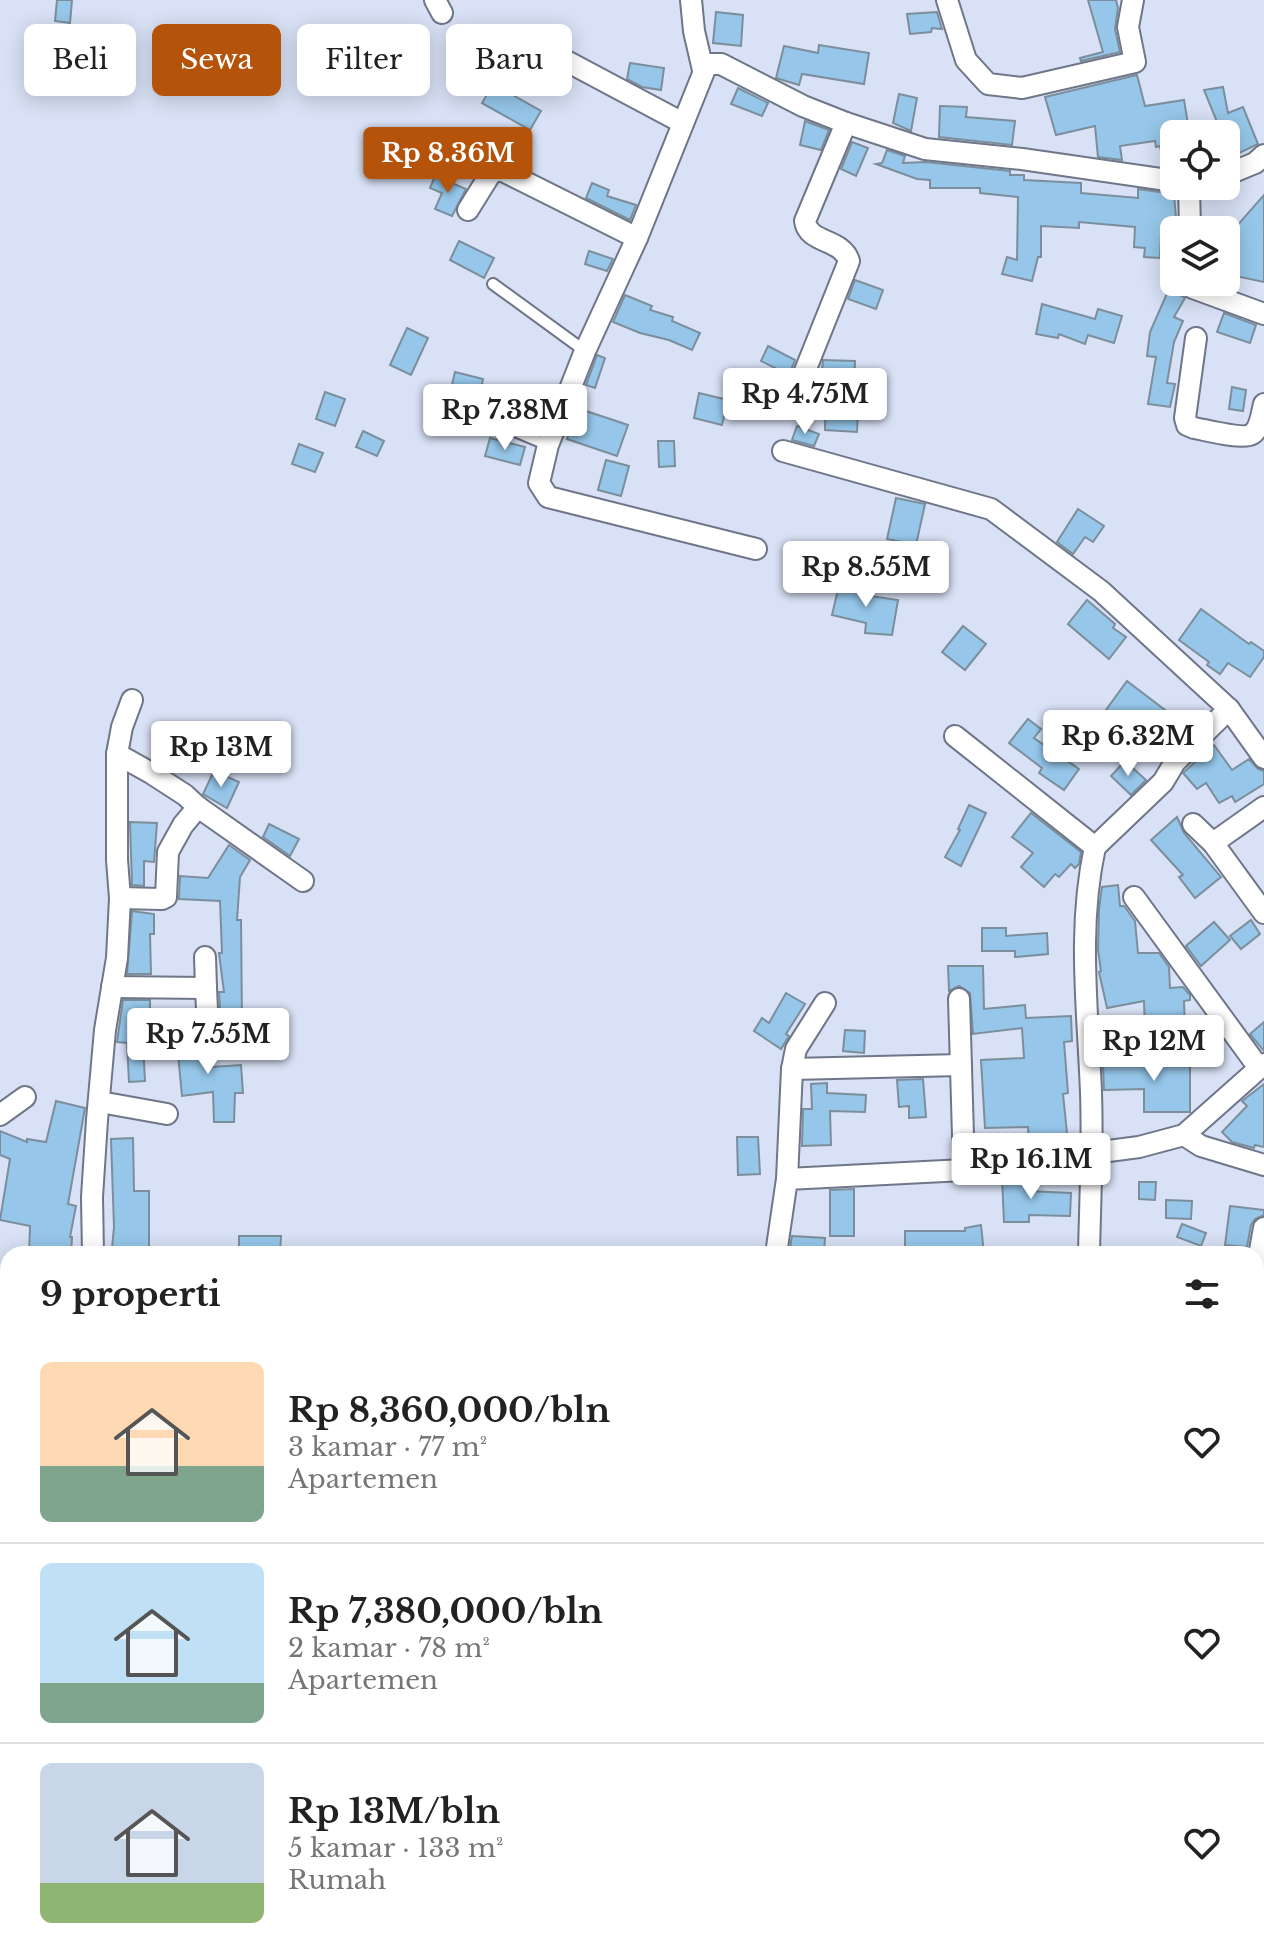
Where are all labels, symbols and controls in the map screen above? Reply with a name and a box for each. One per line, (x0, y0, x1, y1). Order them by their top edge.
chip: Beli (24, 24, 136, 96)
chip: Sewa (152, 24, 281, 96)
chip: Filter (297, 24, 430, 96)
chip: Baru (446, 24, 572, 96)
map controls (1160, 120, 1240, 296)
button: locate (1160, 120, 1240, 200)
pin: Rp 8.36M (365, 127, 531, 195)
text: Rp 8.36M (381, 137, 515, 169)
button: layers (1160, 216, 1240, 296)
pin: Rp 4.75M (722, 368, 888, 436)
text: Rp 4.75M (741, 378, 869, 410)
pin: Rp 7.38M (422, 384, 588, 452)
text: Rp 7.38M (441, 394, 569, 426)
pin: Rp 8.55M (783, 541, 949, 609)
text: Rp 8.55M (801, 551, 931, 583)
pin: Rp 6.32M (1045, 710, 1211, 778)
text: Rp 6.32M (1061, 720, 1195, 752)
pin: Rp 13M (156, 721, 286, 789)
text: Rp 13M (169, 731, 273, 763)
pin: Rp 7.55M (125, 1008, 291, 1076)
pin: Rp 12M (1089, 1015, 1219, 1083)
text: Rp 7.55M (145, 1018, 271, 1050)
text: Rp 12M (1102, 1025, 1206, 1057)
pin: Rp 16.1M (948, 1133, 1114, 1201)
text: Rp 16.1M (970, 1143, 1092, 1175)
icon: filters (1180, 1272, 1224, 1316)
text: 9 properti (40, 1273, 221, 1315)
text: Rp 8,360,000/bln (288, 1389, 610, 1431)
icon: home (104, 1394, 200, 1490)
icon: heart (1180, 1420, 1224, 1464)
text: 3 kamar · 77 m² (288, 1431, 487, 1463)
text: Apartemen (288, 1463, 438, 1495)
text: Rp 7,380,000/bln (288, 1590, 603, 1632)
icon: home (104, 1595, 200, 1691)
icon: heart (1180, 1621, 1224, 1665)
text: 2 kamar · 78 m² (288, 1632, 490, 1664)
text: Apartemen (288, 1664, 438, 1696)
text: Rp 13M/bln (288, 1790, 500, 1832)
icon: home (104, 1795, 200, 1891)
icon: heart (1180, 1821, 1224, 1865)
text: 5 kamar · 133 m² (288, 1832, 503, 1864)
text: Rumah (288, 1864, 386, 1896)

